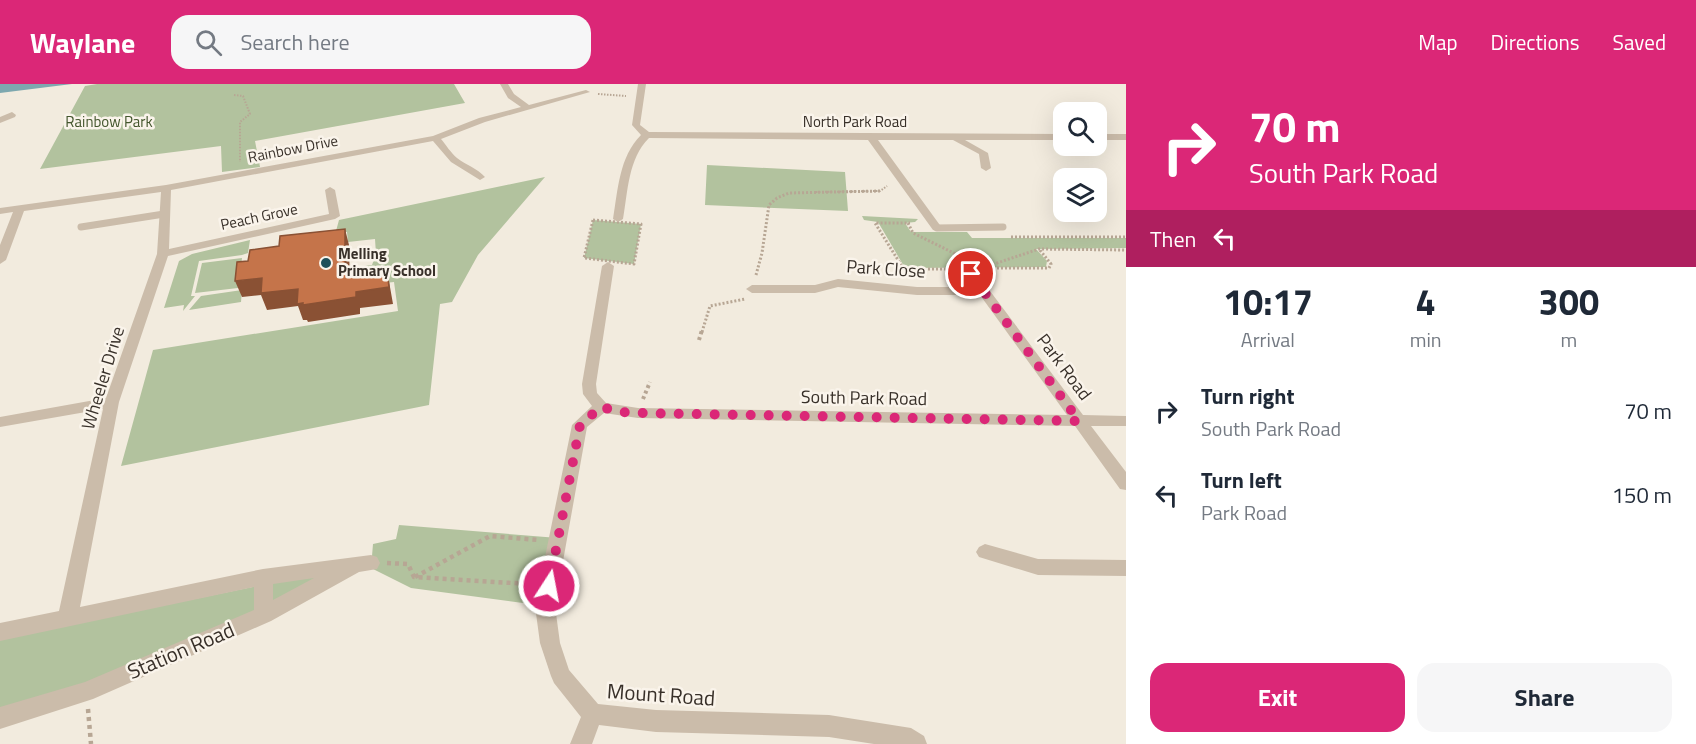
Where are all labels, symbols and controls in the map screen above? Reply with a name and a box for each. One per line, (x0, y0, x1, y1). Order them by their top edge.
search box (171, 15, 591, 69)
text: Waylane (30, 21, 135, 64)
text: Search here (240, 25, 350, 59)
icon: search (192, 26, 225, 59)
text: Map (1418, 26, 1458, 58)
text: Directions (1491, 26, 1580, 58)
text: Saved (1613, 26, 1666, 58)
text: 70 m (1249, 94, 1341, 158)
map controls (1053, 102, 1107, 222)
button: search (1053, 102, 1107, 156)
icon: right (1150, 108, 1228, 186)
park label: Rainbow Park (65, 110, 153, 133)
street label: North Park Road (803, 110, 907, 133)
street label: Rainbow Drive (246, 129, 340, 169)
text: South Park Road (1249, 152, 1438, 193)
button: layers (1053, 168, 1107, 222)
street label: Peach Grove (218, 197, 300, 236)
text: Then (1150, 222, 1196, 256)
icon: left (1208, 222, 1241, 255)
place label: Melling Primary School (338, 242, 436, 282)
pin (945, 248, 996, 299)
street label: Park Close (846, 252, 927, 285)
marker: Melling Primary School (319, 256, 333, 270)
icon: arrive (954, 257, 987, 290)
text: 10:17 (1223, 274, 1313, 329)
text: 4 (1416, 274, 1436, 329)
text: 300 (1539, 274, 1599, 329)
street label: Wheeler Drive (74, 323, 131, 433)
text: Arrival (1241, 324, 1295, 355)
text: min (1410, 324, 1442, 355)
text: m (1560, 324, 1577, 355)
street label: Park Road (1030, 328, 1098, 406)
text: Turn right (1201, 379, 1295, 413)
street label: South Park Road (801, 383, 927, 412)
text: 70 m (1624, 394, 1672, 428)
icon: right (1150, 395, 1183, 428)
text: South Park Road (1201, 413, 1341, 444)
text: Turn left (1201, 463, 1282, 497)
text: 150 m (1612, 478, 1672, 512)
icon: left (1150, 479, 1183, 512)
text: Park Road (1201, 497, 1287, 528)
position arrow (517, 554, 581, 618)
street label: Station Road (122, 613, 239, 687)
button: Exit (1150, 663, 1405, 732)
button: Share (1417, 663, 1672, 732)
street label: Mount Road (606, 674, 716, 714)

